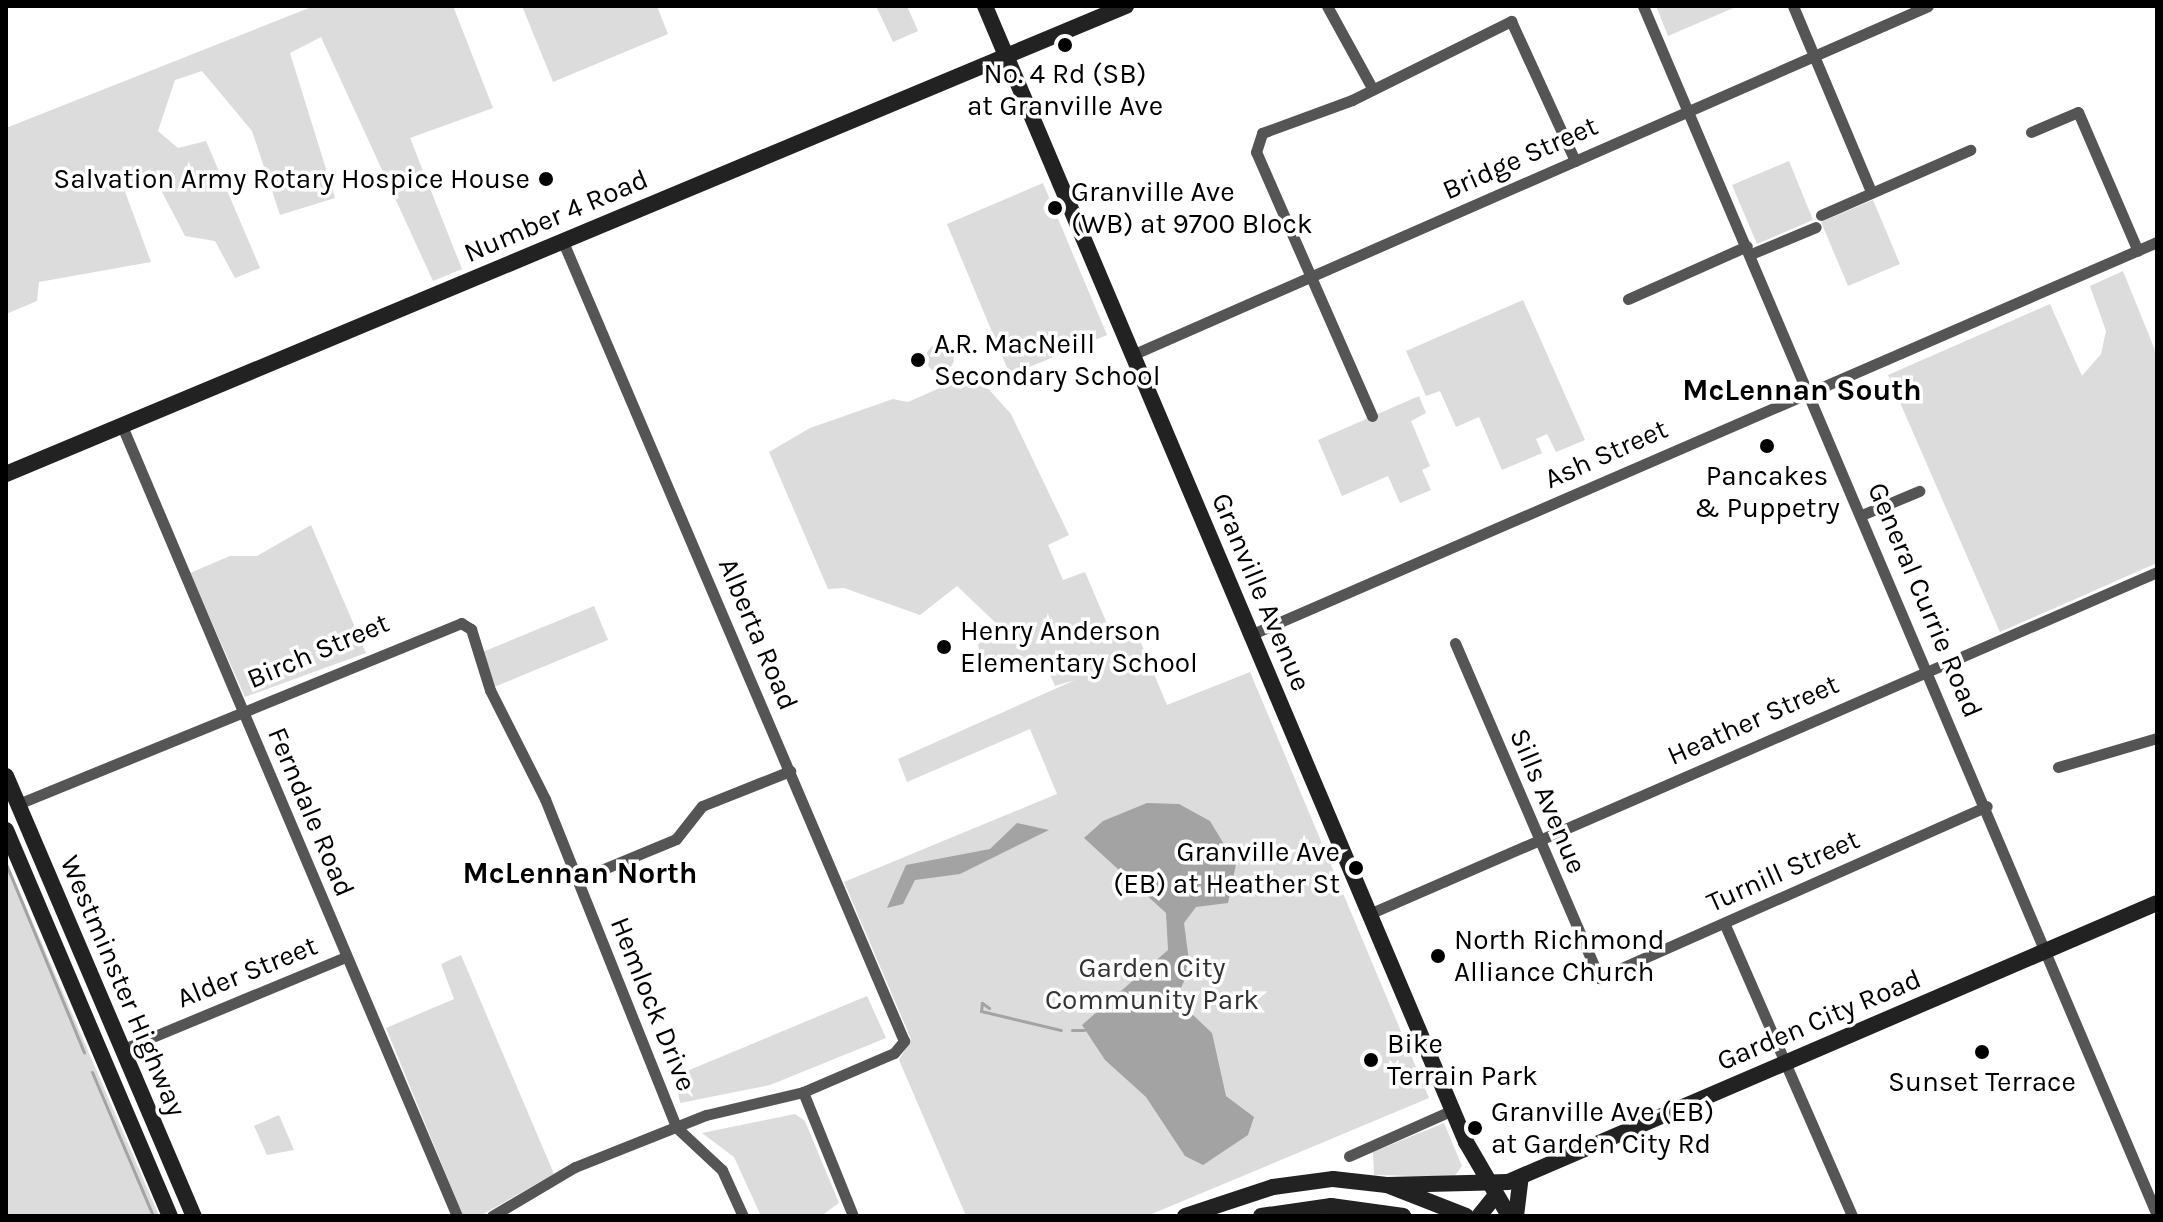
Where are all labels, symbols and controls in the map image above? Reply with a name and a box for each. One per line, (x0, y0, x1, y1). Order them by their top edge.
marker: No. 4 Rd (SB) at Granville Ave (1056, 36, 1074, 54)
place label: No. 4 Rd (SB) at Granville Ave (967, 57, 1163, 123)
street label: Bridge Street (1437, 109, 1603, 207)
place label: Salvation Army Rotary Hospice House (53, 162, 530, 196)
street label: Number 4 Road (459, 162, 653, 270)
marker: Salvation Army Rotary Hospice House (537, 170, 555, 188)
place label: Granville Ave (WB) at 9700 Block (1071, 175, 1313, 241)
marker: Granville Ave (WB) at 9700 Block (1046, 199, 1064, 217)
place label: A.R. MacNeill Secondary School (934, 327, 1160, 393)
marker: A.R. MacNeill Secondary School (909, 351, 927, 369)
district label: McLennan South (1682, 372, 1922, 408)
street label: Ash Street (1539, 412, 1673, 496)
marker: Pancakes & Puppetry (1758, 437, 1776, 455)
place label: Pancakes & Puppetry (1694, 459, 1840, 525)
street label: General Currie Road (1860, 477, 1990, 723)
street label: Granville Avenue (1204, 488, 1318, 696)
street label: Alberta Road (711, 553, 805, 715)
street label: Birch Street (242, 606, 394, 696)
place label: Henry Anderson Elementary School (960, 614, 1198, 680)
marker: Henry Anderson Elementary School (935, 638, 953, 656)
street label: Heather Street (1662, 667, 1844, 773)
street label: Ferndale Road (260, 722, 362, 902)
street label: Sills Avenue (1502, 723, 1594, 879)
street label: Turnill Street (1701, 822, 1865, 920)
place label: Granville Ave (EB) at Heather St (1113, 835, 1340, 901)
street label: Westminster Highway (53, 851, 193, 1121)
district label: McLennan North (463, 855, 697, 891)
marker: Granville Ave (EB) at Heather St (1347, 859, 1365, 877)
street label: Hemlock Drive (603, 912, 703, 1096)
place label: North Richmond Alliance Church (1454, 923, 1664, 989)
street label: Alder Street (172, 929, 322, 1015)
marker: North Richmond Alliance Church (1429, 947, 1447, 965)
park label: Garden City Community Park (1045, 951, 1259, 1017)
street label: Garden City Road (1712, 962, 1926, 1078)
place label: Bike Terrain Park (1387, 1027, 1538, 1093)
marker: Sunset Terrace (1973, 1043, 1991, 1061)
marker: Bike Terrain Park (1362, 1051, 1380, 1069)
place label: Sunset Terrace (1888, 1065, 2076, 1099)
place label: Granville Ave (EB) at Garden City Rd (1491, 1095, 1714, 1161)
marker: Granville Ave (EB) at Garden City Rd (1466, 1119, 1484, 1137)

